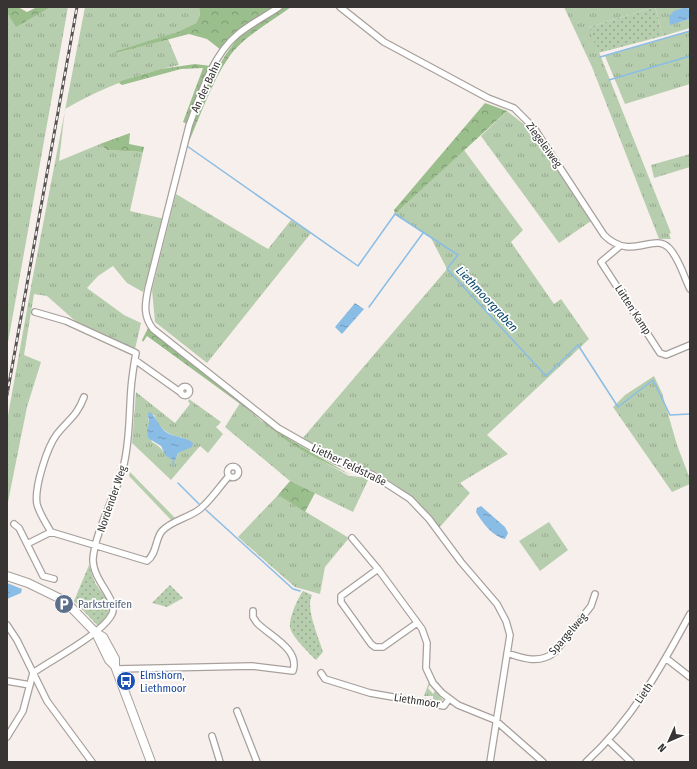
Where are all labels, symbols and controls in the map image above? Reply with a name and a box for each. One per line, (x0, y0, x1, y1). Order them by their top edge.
street label: An der Bahn (189, 59, 223, 115)
street label: Ziegeleiweg (523, 120, 565, 171)
water label: Liethmoorgraben (453, 263, 521, 335)
street label: Lütten Kamp (612, 283, 654, 337)
street label: Liether Feldstraße (310, 441, 388, 489)
street label: Nordender Weg (95, 463, 130, 534)
parking icon: Parkstreifen (53, 593, 75, 615)
place label: Parkstreifen (78, 598, 132, 611)
street label: Spargelweg (546, 610, 590, 658)
place label: Elmshorn, Liethmoor (140, 669, 187, 695)
bus stop icon: Elmshorn, Liethmoor (115, 670, 137, 692)
street label: Lieth (632, 680, 656, 706)
street label: Liethmoor (393, 691, 441, 711)
north arrow (649, 721, 689, 761)
text: N (655, 741, 669, 755)

